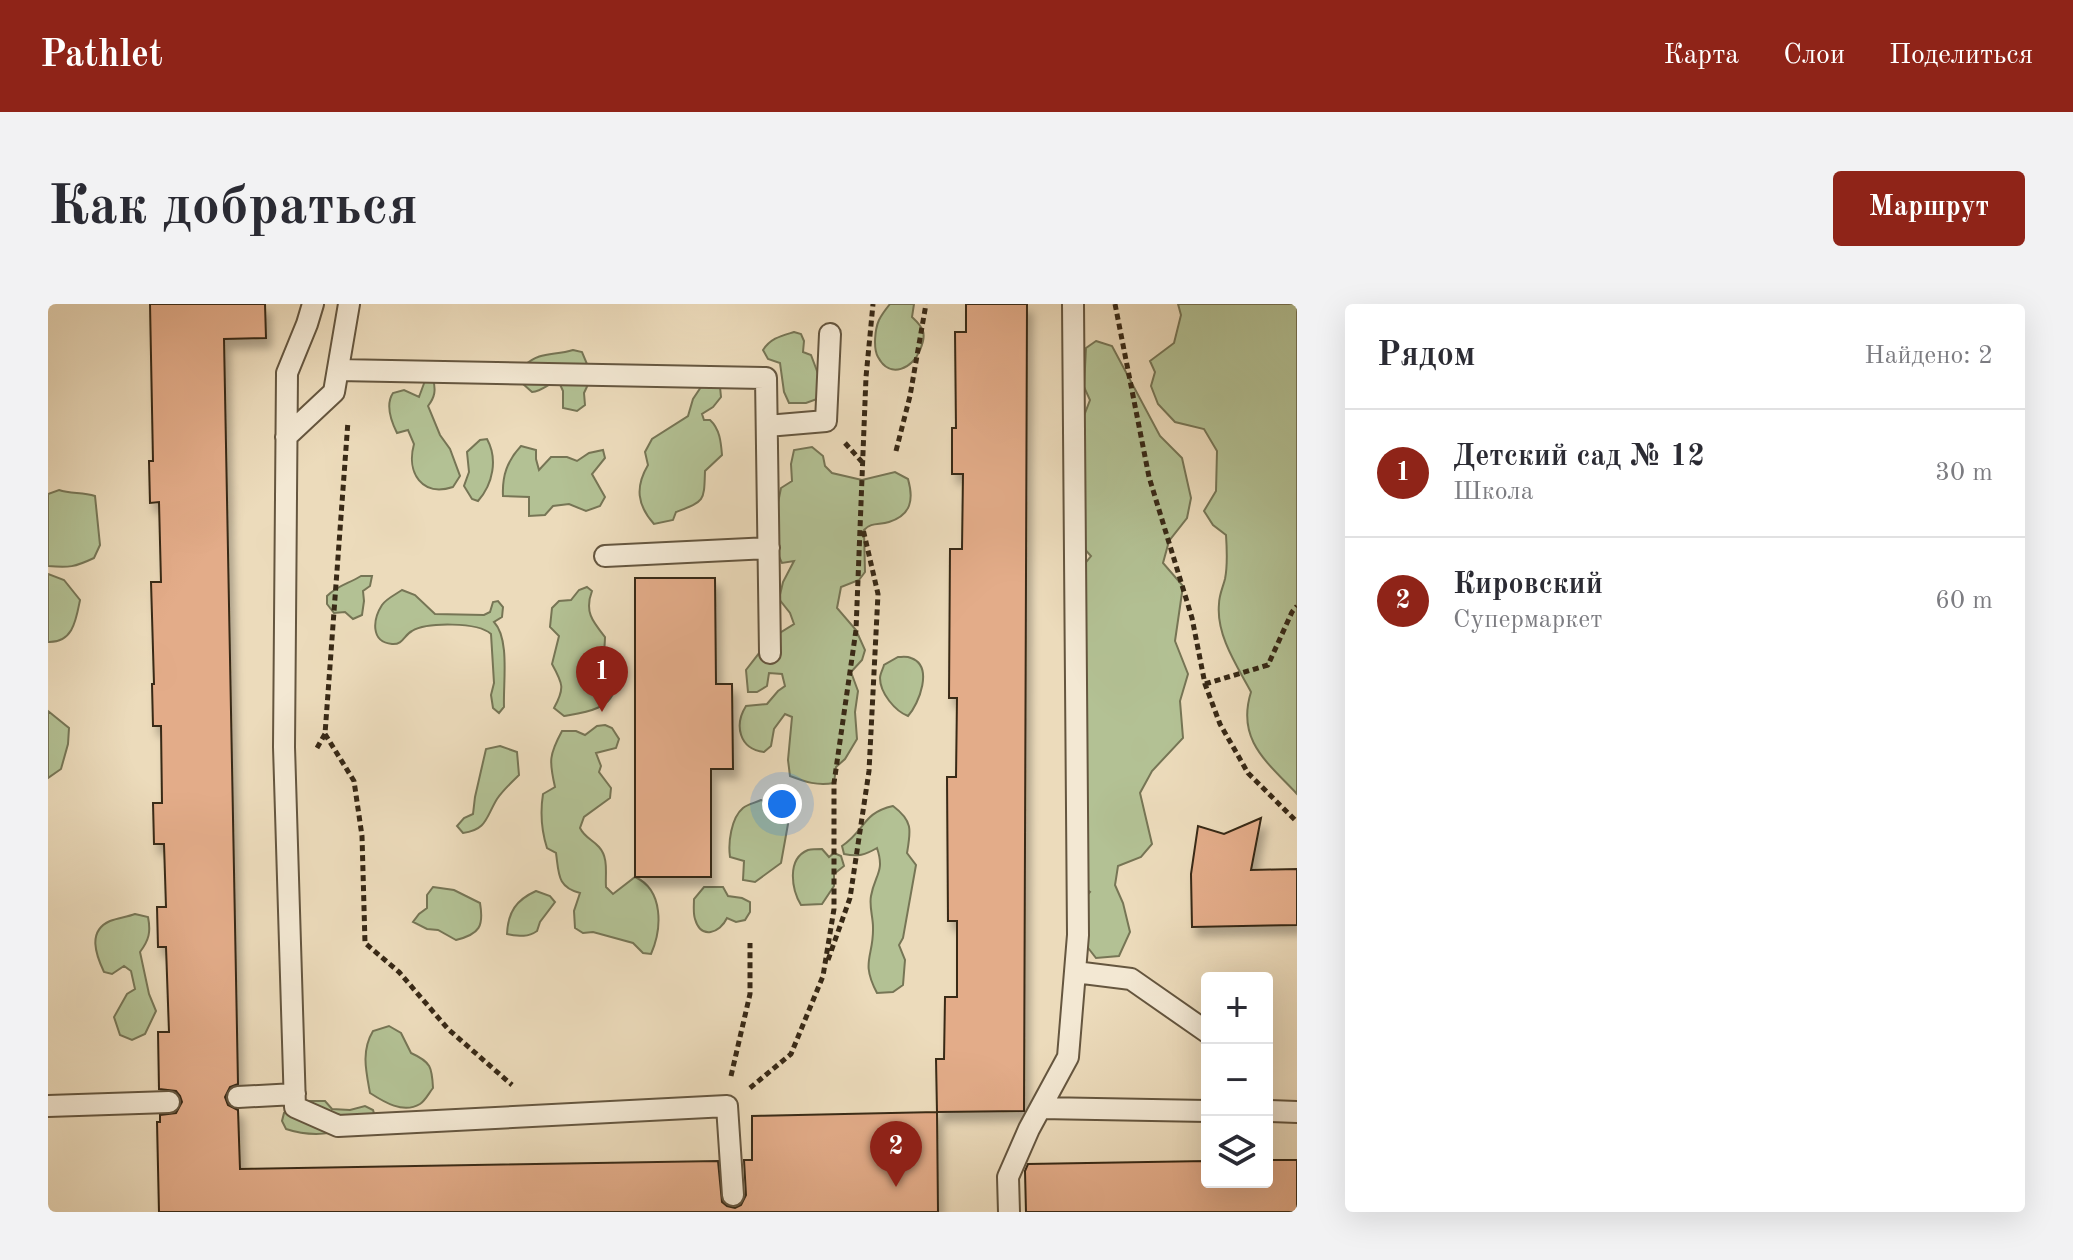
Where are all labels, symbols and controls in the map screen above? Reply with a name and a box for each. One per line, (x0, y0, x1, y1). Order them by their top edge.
text: Pathlet (40, 37, 163, 75)
text: Карта (1663, 42, 1739, 70)
text: Слои (1783, 42, 1845, 70)
text: Поделиться (1889, 42, 2033, 70)
button: Маршрут (1833, 171, 2025, 246)
text: Как добраться (48, 180, 418, 236)
text: Рядом (1377, 339, 1476, 373)
text: Найдено: 2 (1864, 343, 1993, 369)
text: Детский сад № 12 (1453, 442, 1705, 472)
text: 1 (1395, 460, 1411, 486)
text: 30 m (1935, 460, 1993, 486)
text: Школа (1453, 479, 1534, 505)
text: Кировский (1453, 570, 1603, 600)
text: 2 (1395, 588, 1411, 614)
text: 60 m (1935, 588, 1993, 614)
text: Супермаркет (1453, 607, 1602, 633)
pin: 1 (576, 646, 628, 712)
your location (762, 784, 802, 824)
map controls (1201, 972, 1273, 1188)
button: + (1201, 972, 1273, 1044)
button: − (1201, 1044, 1273, 1116)
button: layers (1201, 1116, 1273, 1188)
pin: 2 (870, 1121, 922, 1187)

